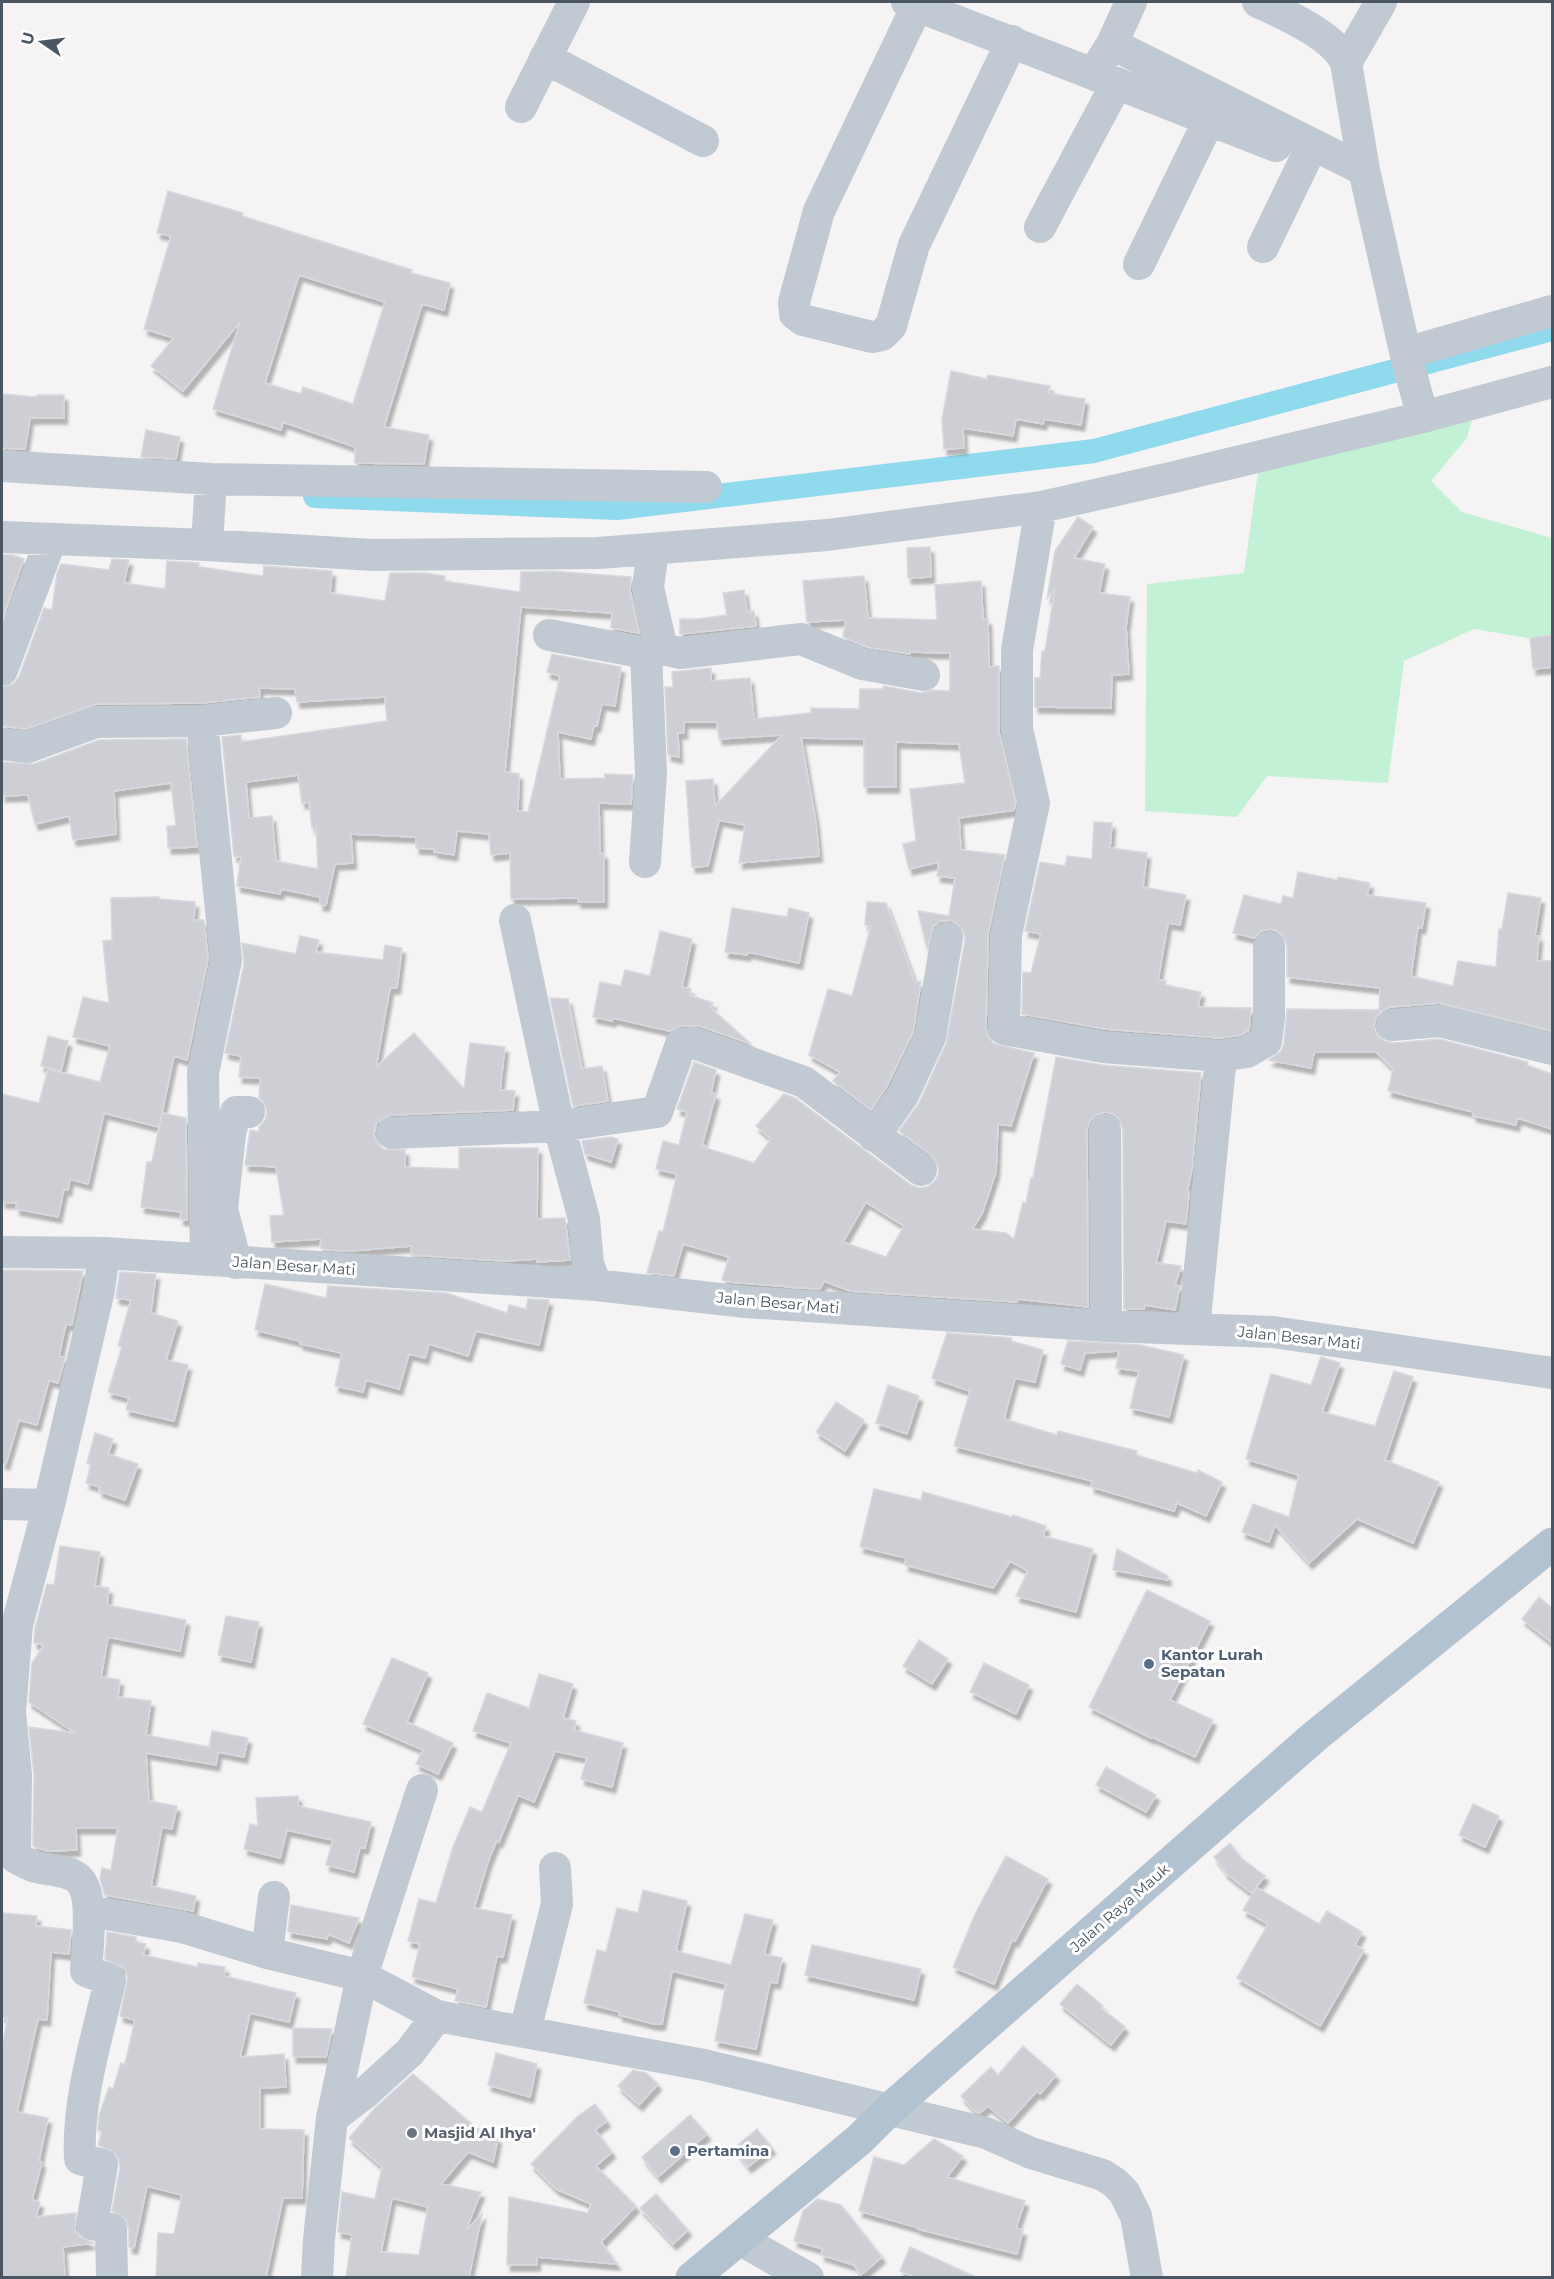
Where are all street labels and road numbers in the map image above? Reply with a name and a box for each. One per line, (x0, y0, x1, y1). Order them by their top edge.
street label: Jalan Besar Mati (231, 1252, 356, 1279)
street label: Jalan Besar Mati (715, 1288, 840, 1317)
street label: Jalan Besar Mati (1236, 1322, 1361, 1353)
street label: Jalan Raya Mauk (1065, 1859, 1173, 1957)

